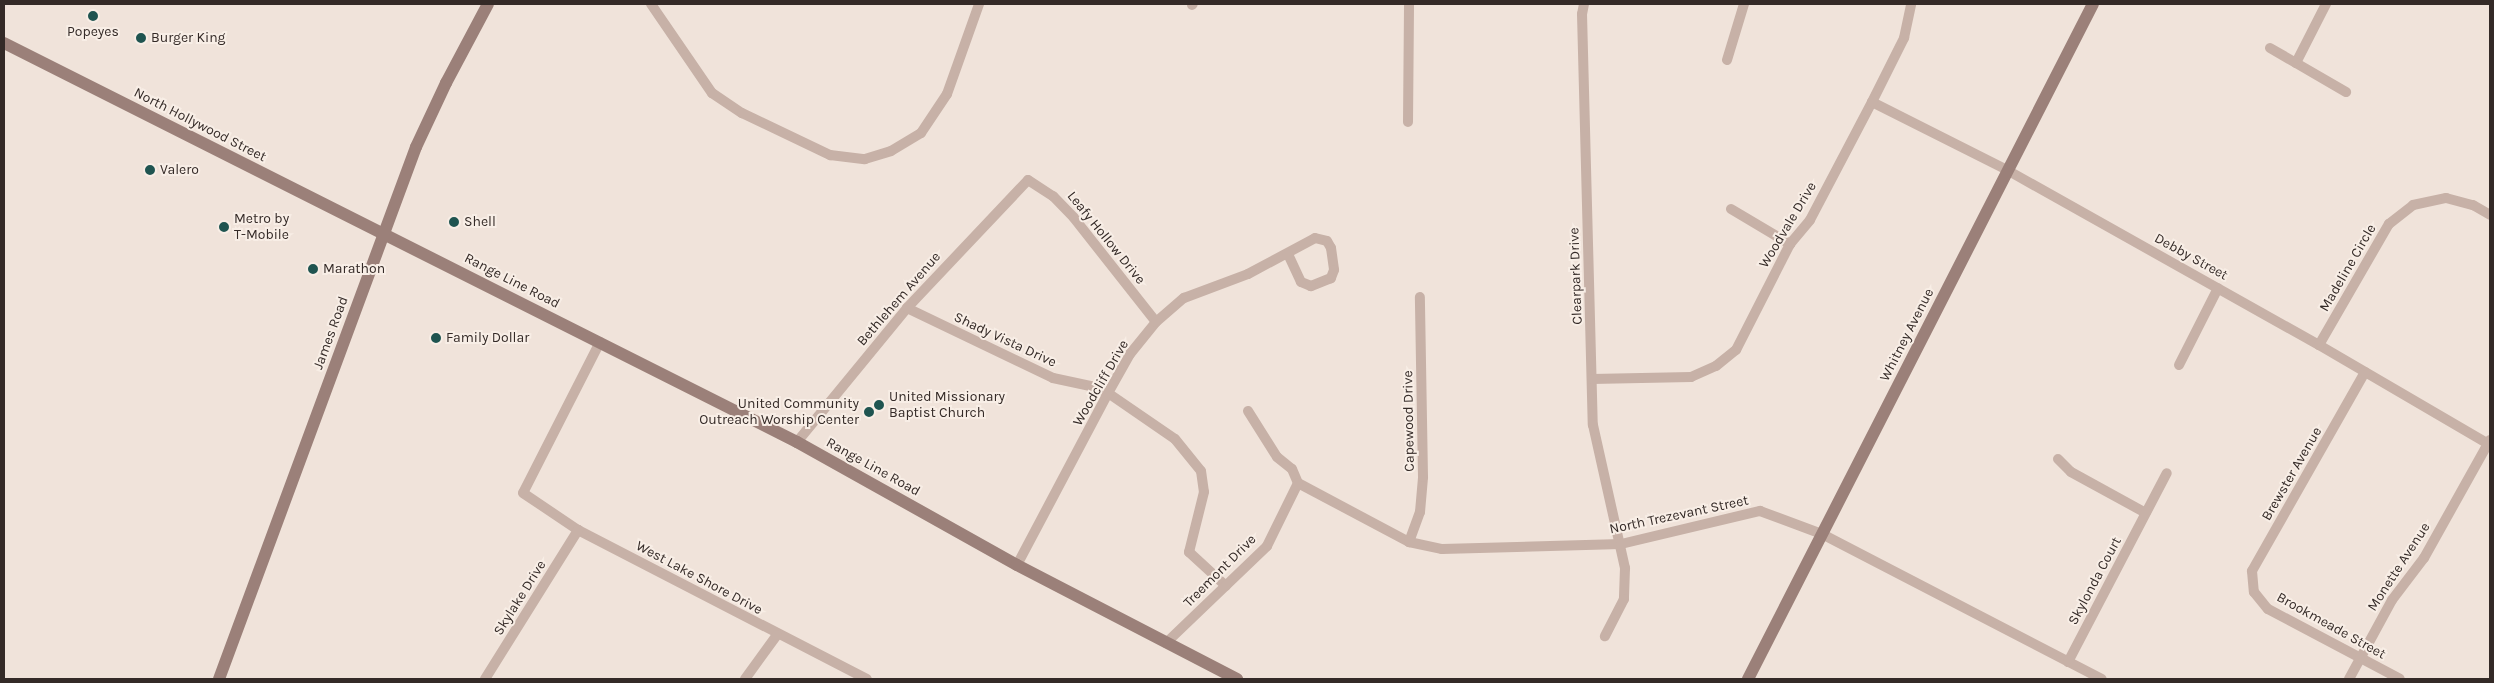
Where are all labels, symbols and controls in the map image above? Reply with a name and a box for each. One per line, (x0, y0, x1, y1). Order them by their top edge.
marker: Popeyes (87, 10, 99, 22)
place label: Popeyes (67, 24, 119, 40)
place label: Burger King (151, 30, 226, 46)
marker: Burger King (135, 32, 147, 44)
street label: North Hollywood Street (131, 84, 269, 166)
place label: Valero (160, 162, 199, 178)
marker: Valero (144, 164, 156, 176)
street label: Woodvale Drive (1756, 179, 1820, 271)
street label: Leafy Hollow Drive (1063, 188, 1149, 288)
place label: Metro by T-Mobile (234, 211, 289, 243)
place label: Shell (464, 214, 496, 230)
marker: Shell (448, 216, 460, 228)
marker: Metro by T-Mobile (218, 221, 230, 233)
street label: Madeline Circle (2316, 221, 2380, 315)
street label: Clearpark Drive (1566, 227, 1586, 325)
street label: Debby Street (2151, 230, 2231, 284)
street label: Bethlehem Avenue (854, 249, 944, 349)
street label: Range Line Road (461, 250, 563, 312)
place label: Marathon (323, 261, 385, 277)
marker: Marathon (307, 263, 319, 275)
street label: Whitney Avenue (1876, 286, 1938, 384)
street label: James Road (310, 294, 352, 372)
street label: Shady Vista Drive (951, 309, 1059, 371)
place label: Family Dollar (446, 330, 529, 346)
marker: Family Dollar (430, 332, 442, 344)
street label: Woodcliff Drive (1070, 337, 1132, 429)
street label: Capewood Drive (1400, 370, 1418, 472)
place label: United Missionary Baptist Church (889, 389, 1005, 422)
place label: United Community Outreach Worship Center (699, 396, 859, 428)
marker: United Missionary Baptist Church (873, 399, 885, 411)
marker: United Community Outreach Worship Center (863, 406, 875, 418)
street label: Brewster Avenue (2258, 424, 2326, 524)
street label: Range Line Road (823, 434, 923, 500)
street label: North Trezevant Street (1608, 492, 1750, 538)
street label: Monette Avenue (2364, 520, 2434, 614)
street label: Treemont Drive (1180, 531, 1260, 611)
street label: Skylonda Court (2065, 534, 2125, 628)
street label: West Lake Shore Drive (633, 538, 765, 618)
street label: Skylake Drive (490, 557, 550, 639)
street label: Brookmeade Street (2273, 589, 2389, 663)

